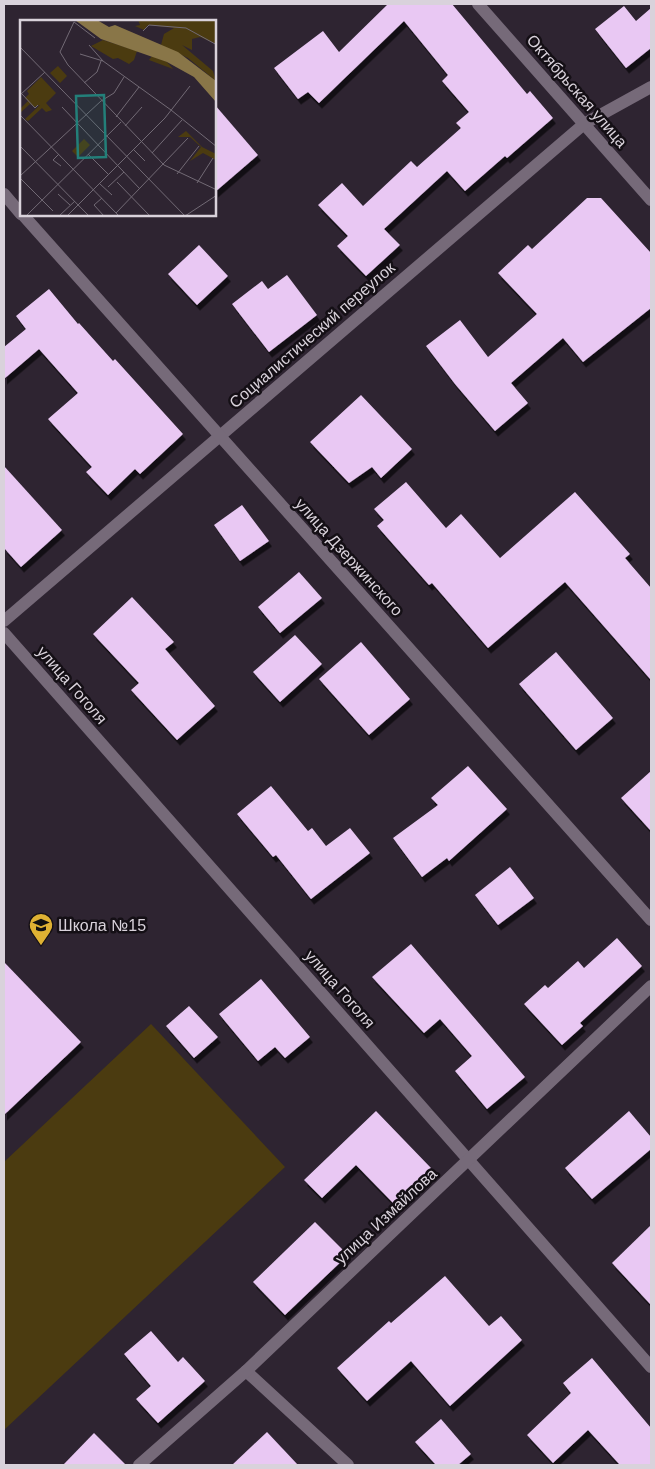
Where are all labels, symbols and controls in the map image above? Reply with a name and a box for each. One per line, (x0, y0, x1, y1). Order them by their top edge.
inset map (20, 20, 216, 216)
street label: Октябрьская улица (524, 31, 631, 151)
street label: Социалистический переулок (226, 258, 399, 411)
street label: улица Дзержинского (292, 495, 406, 619)
street label: улица Гоголя (34, 643, 110, 727)
school or university icon: Школа №15 (28, 912, 54, 946)
place label: Школа №15 (58, 917, 146, 934)
street label: улица Гоголя (302, 947, 378, 1031)
street label: улица Измайлова (332, 1165, 440, 1267)

